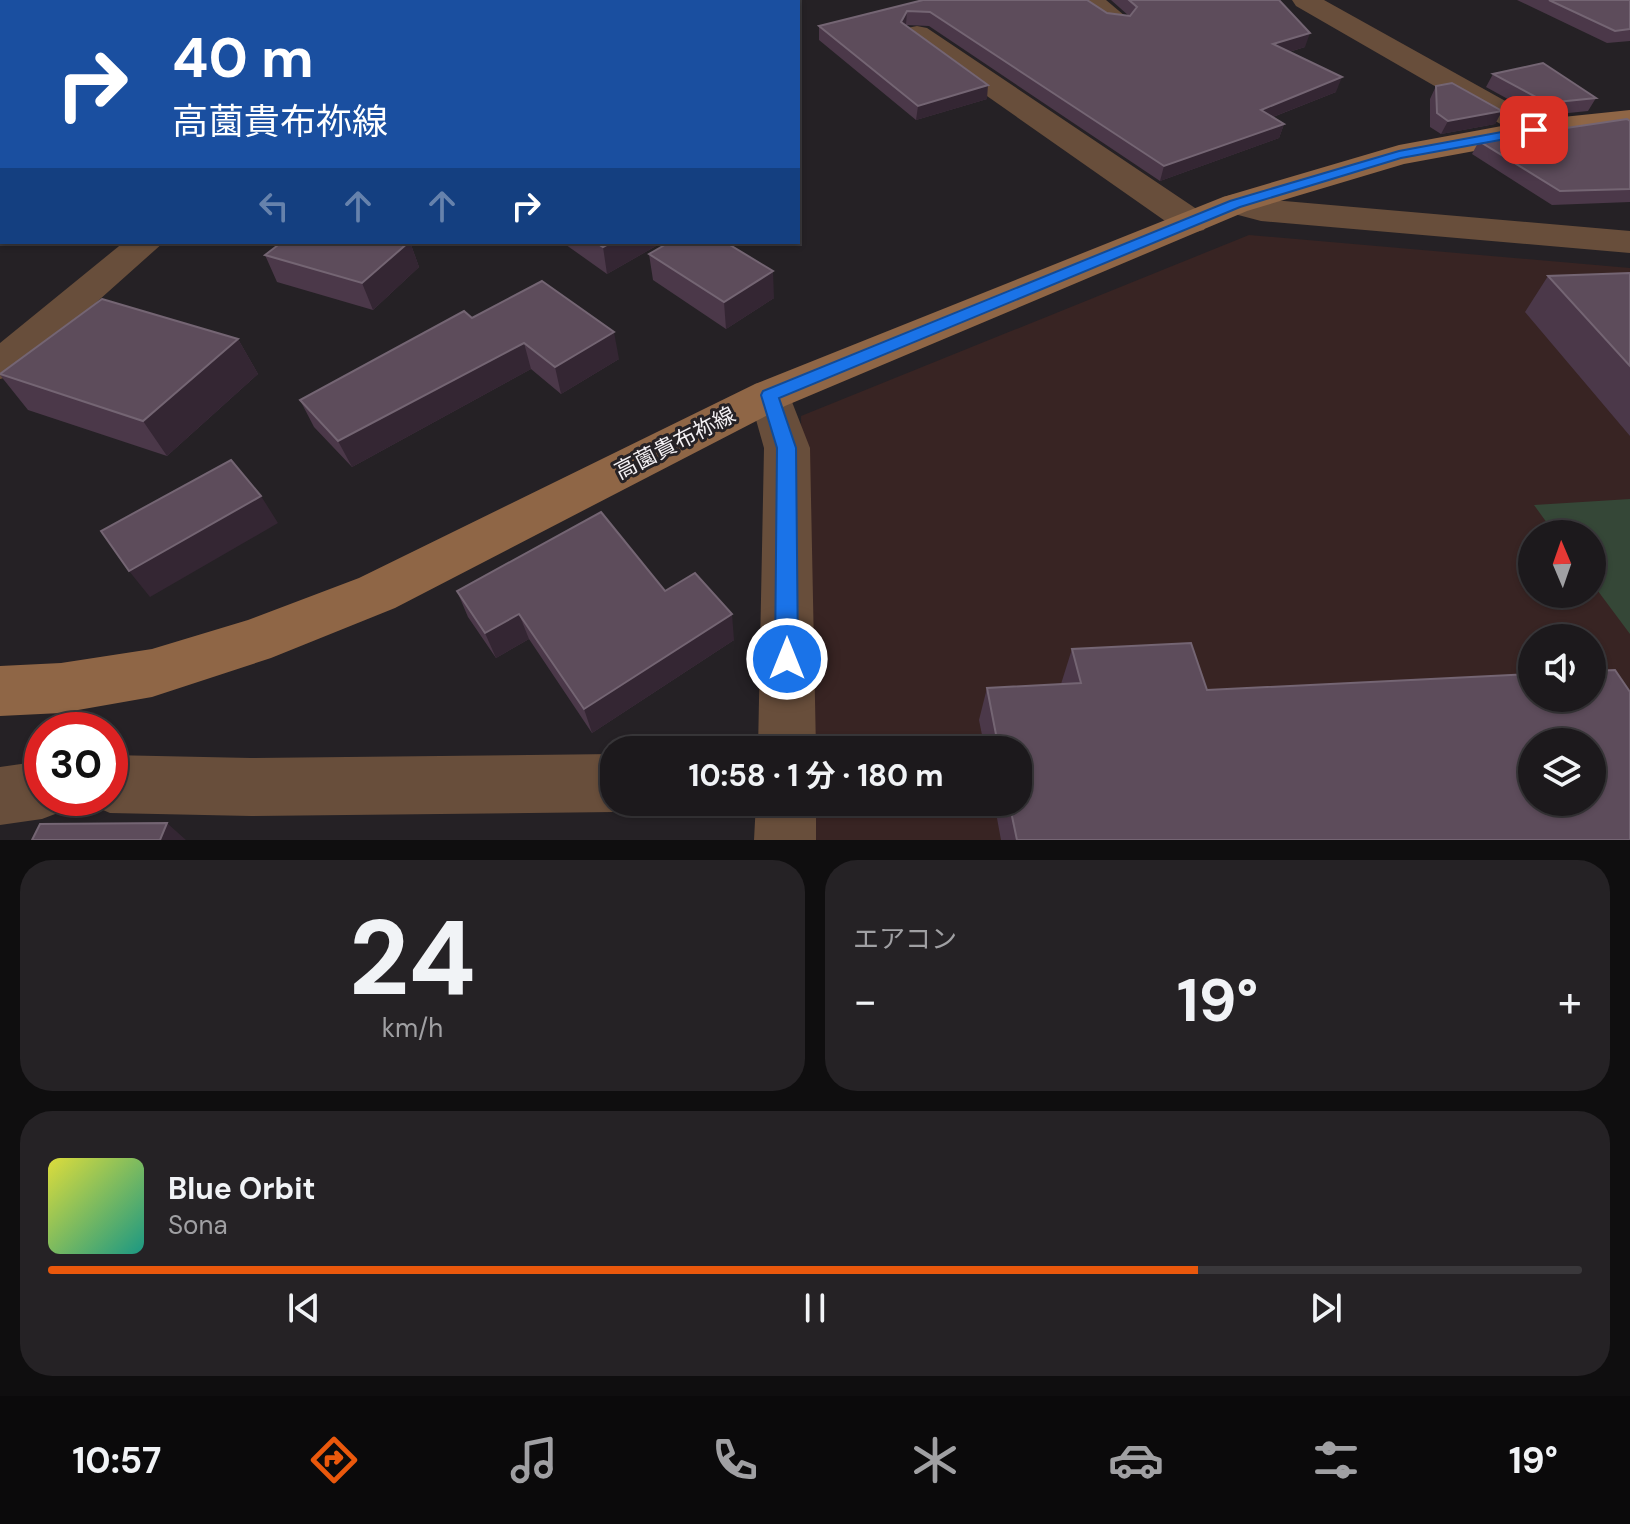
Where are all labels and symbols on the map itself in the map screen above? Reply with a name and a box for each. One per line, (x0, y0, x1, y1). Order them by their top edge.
pin (1500, 96, 1568, 164)
street label: 高薗貴布祢線 (610, 400, 740, 486)
north arrow (1518, 520, 1606, 608)
position arrow (745, 617, 829, 701)
speed limit sign: 30 (24, 712, 128, 816)

